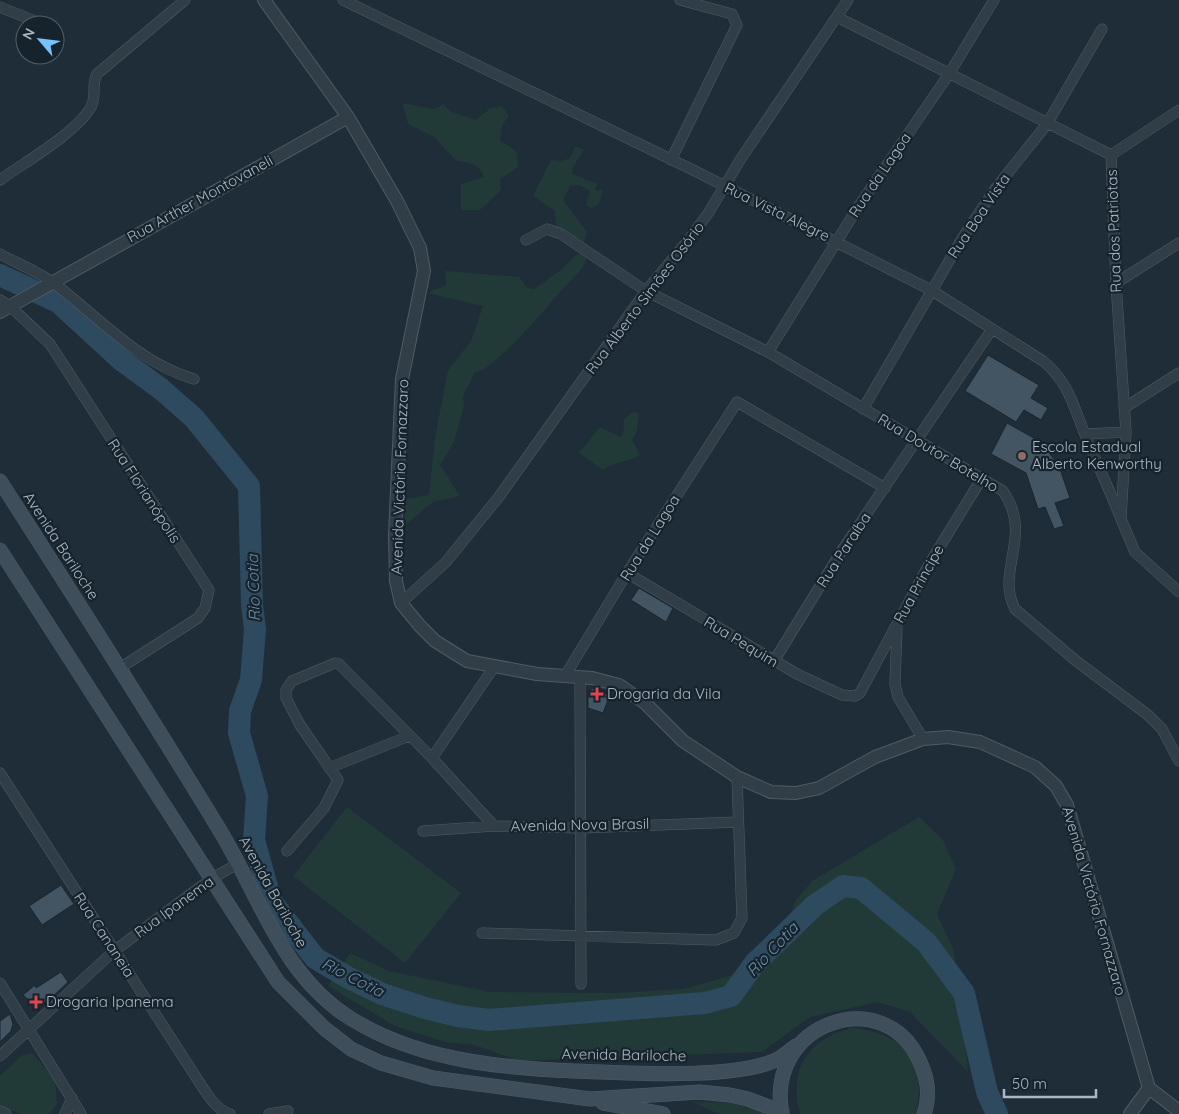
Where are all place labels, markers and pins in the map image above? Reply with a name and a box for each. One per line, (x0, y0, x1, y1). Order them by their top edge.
place label: Escola Estadual Alberto Kenworthy (1032, 437, 1162, 473)
marker: Escola Estadual Alberto Kenworthy (1016, 450, 1028, 462)
place label: Drogaria da Vila (607, 684, 721, 703)
marker: Drogaria da Vila (591, 688, 603, 700)
place label: Drogaria Ipanema (46, 992, 174, 1011)
marker: Drogaria Ipanema (30, 996, 42, 1008)

